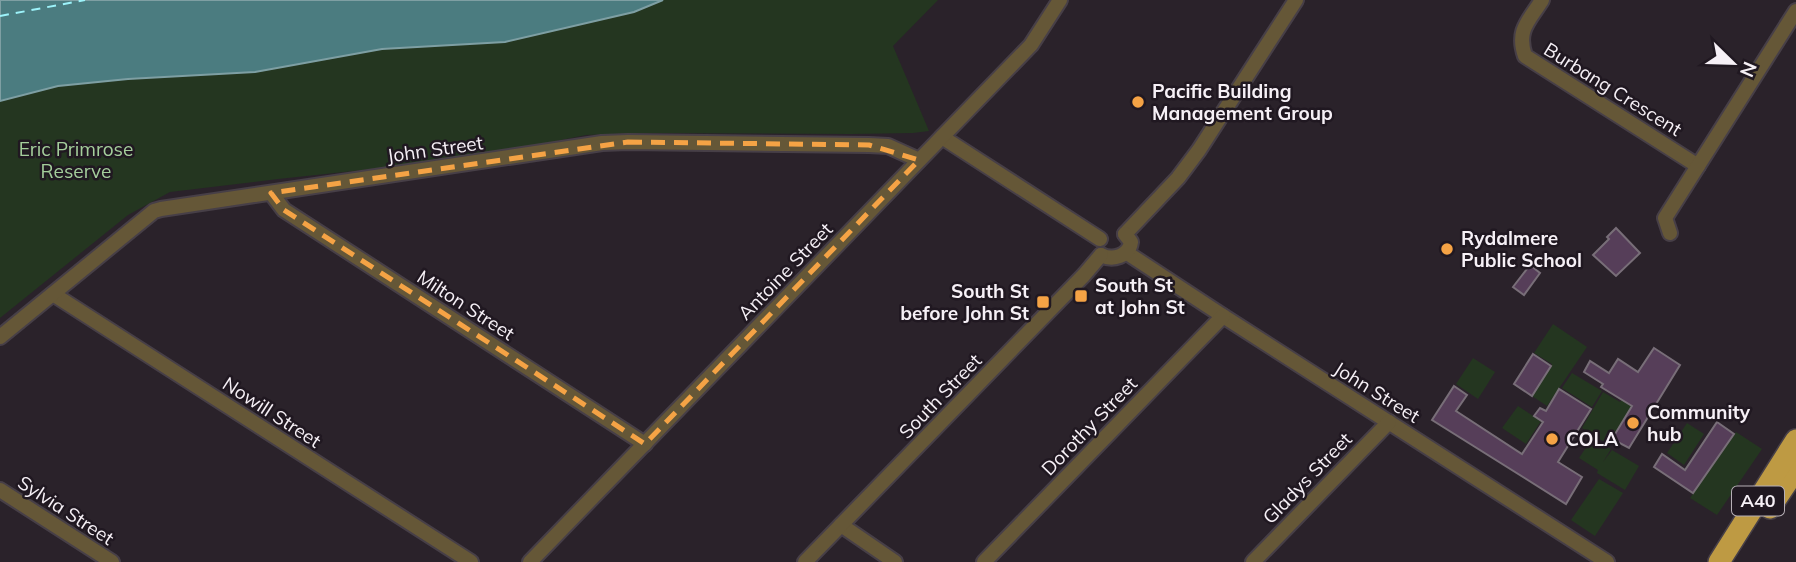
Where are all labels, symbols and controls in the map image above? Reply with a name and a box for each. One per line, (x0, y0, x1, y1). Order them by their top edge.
north arrow (1698, 28, 1768, 98)
street label: Burbang Crescent (1540, 37, 1687, 141)
text: N (1735, 58, 1762, 81)
place label: Pacific Building Management Group (1152, 79, 1333, 125)
marker: Pacific Building Management Group (1130, 94, 1146, 110)
street label: John Street (385, 130, 485, 168)
park label: Eric Primrose Reserve (19, 137, 133, 183)
street label: Antoine Street (733, 217, 838, 325)
place label: Rydalmere Public School (1461, 226, 1582, 272)
marker: Rydalmere Public School (1439, 241, 1455, 257)
street label: Milton Street (413, 265, 520, 346)
place label: South St at John St (1095, 273, 1185, 319)
place label: South St before John St (900, 279, 1029, 325)
marker: South St at John St (1073, 288, 1089, 304)
marker: South St before John St (1035, 294, 1051, 310)
street label: South Street (894, 348, 987, 444)
street label: John Street (1330, 356, 1425, 428)
street label: Nowill Street (218, 371, 326, 453)
street label: Dorothy Street (1036, 371, 1142, 480)
place label: Community hub (1647, 400, 1751, 446)
marker: Community hub (1625, 415, 1641, 431)
street label: Gladys Street (1257, 427, 1357, 529)
place label: COLA (1566, 427, 1619, 451)
marker: COLA (1544, 431, 1560, 447)
street label: Sylvia Street (13, 470, 119, 550)
road number: A40 (1732, 486, 1784, 516)

